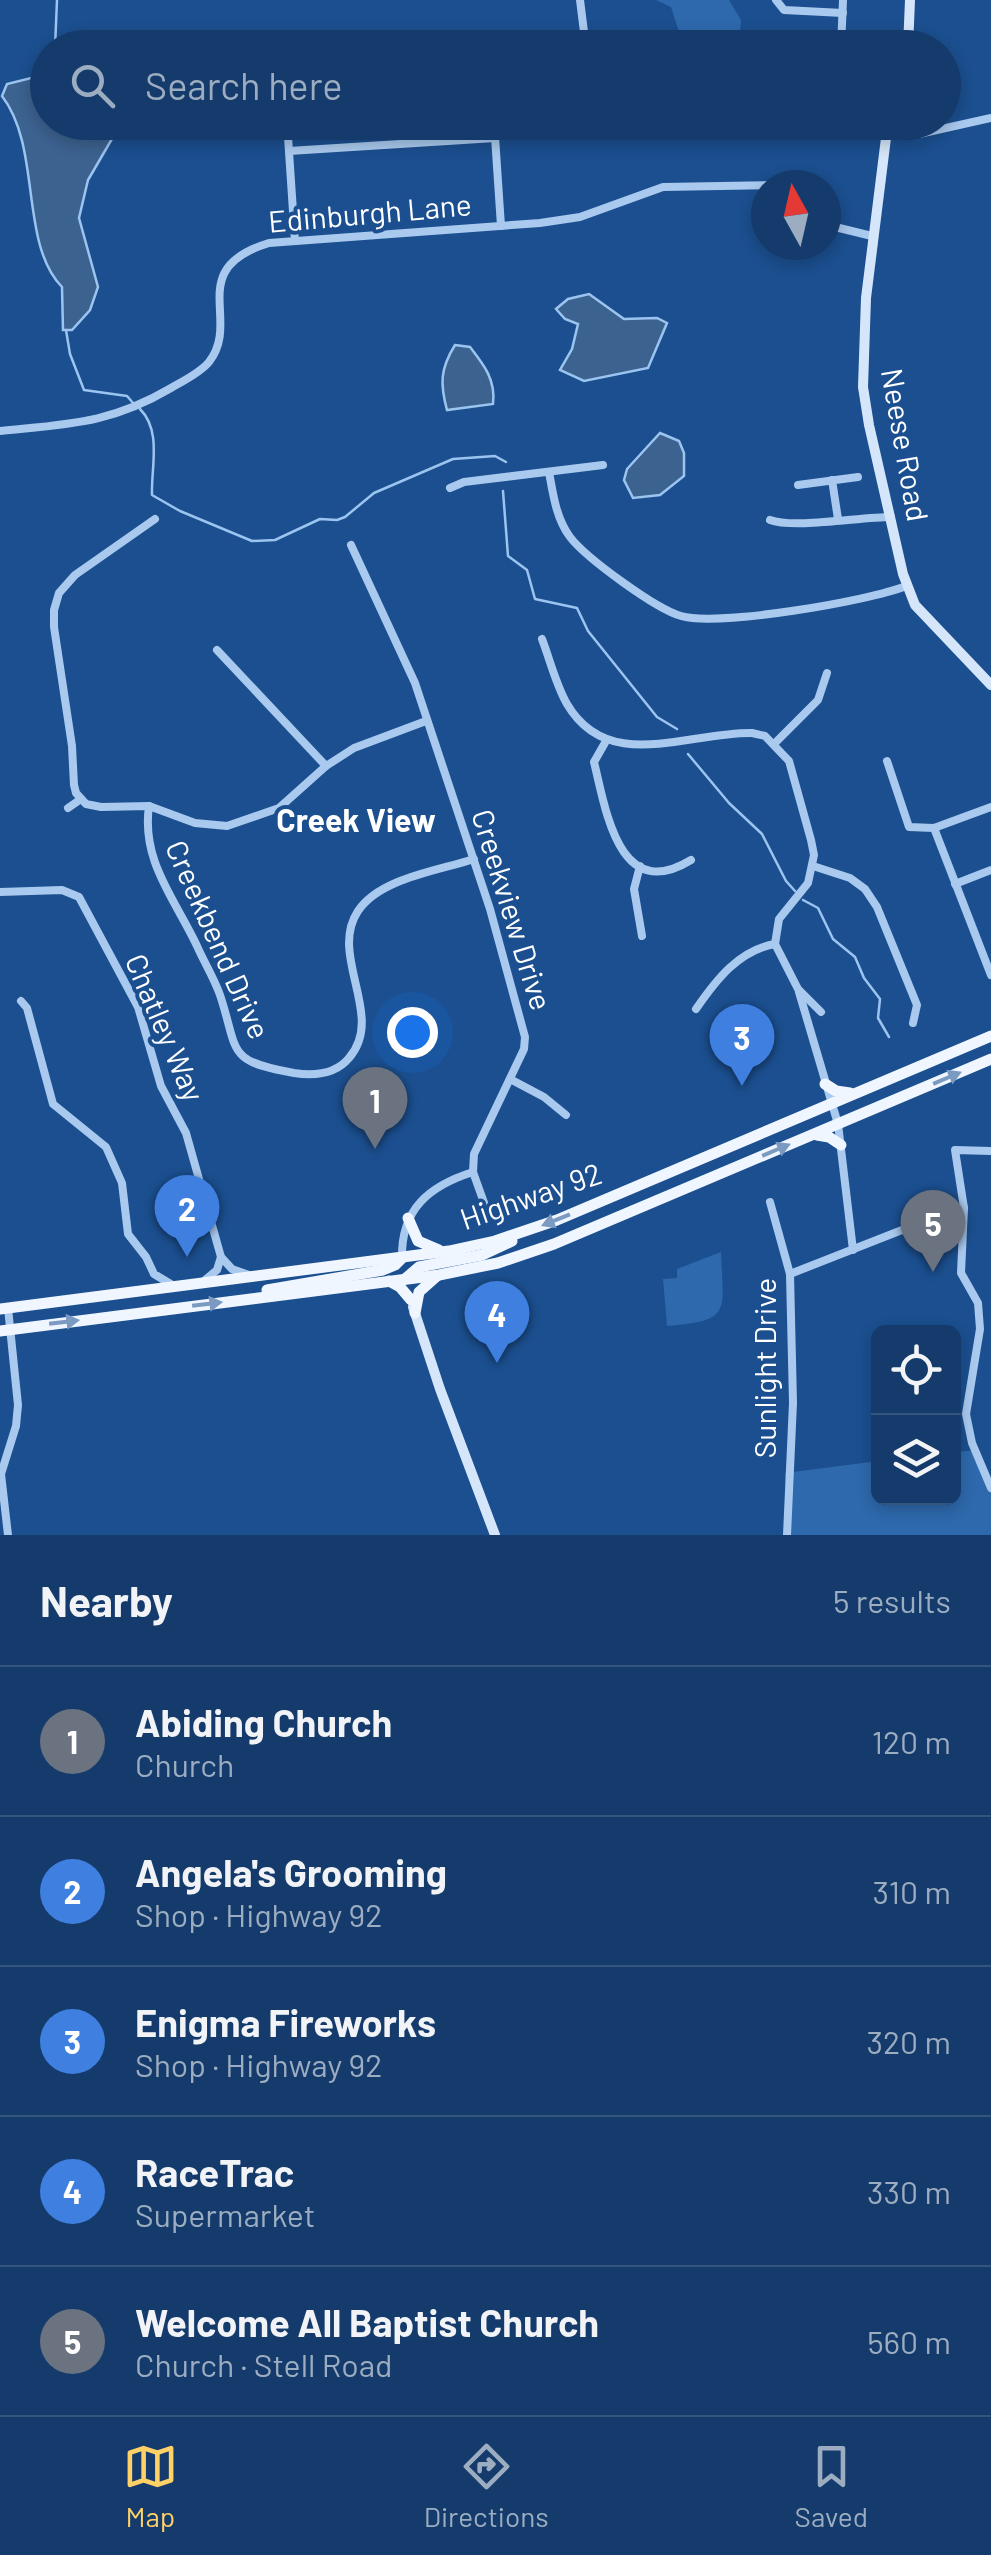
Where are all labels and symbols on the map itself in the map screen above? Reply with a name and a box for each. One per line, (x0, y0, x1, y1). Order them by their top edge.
north arrow (751, 170, 841, 260)
street label: Edinburgh Lane (267, 185, 473, 239)
street label: Neese Road (875, 365, 937, 524)
district label: Creek View (276, 800, 436, 838)
street label: Creekview Drive (465, 805, 561, 1014)
street label: Creekbend Drive (159, 834, 279, 1044)
street label: Chatley Way (119, 948, 213, 1107)
pin: 3 (710, 1004, 774, 1086)
your location (387, 1007, 438, 1058)
pin: 1 (342, 1066, 408, 1149)
one-way arrow (932, 1070, 962, 1086)
one-way arrow (761, 1142, 791, 1158)
street label: Highway 92 (455, 1154, 606, 1236)
pin: 2 (154, 1174, 220, 1257)
pin: 5 (900, 1190, 966, 1272)
one-way arrow (541, 1212, 571, 1228)
street label: Sunlight Drive (746, 1278, 782, 1458)
pin: 4 (464, 1280, 530, 1363)
one-way arrow (192, 1296, 224, 1312)
one-way arrow (48, 1314, 80, 1330)

